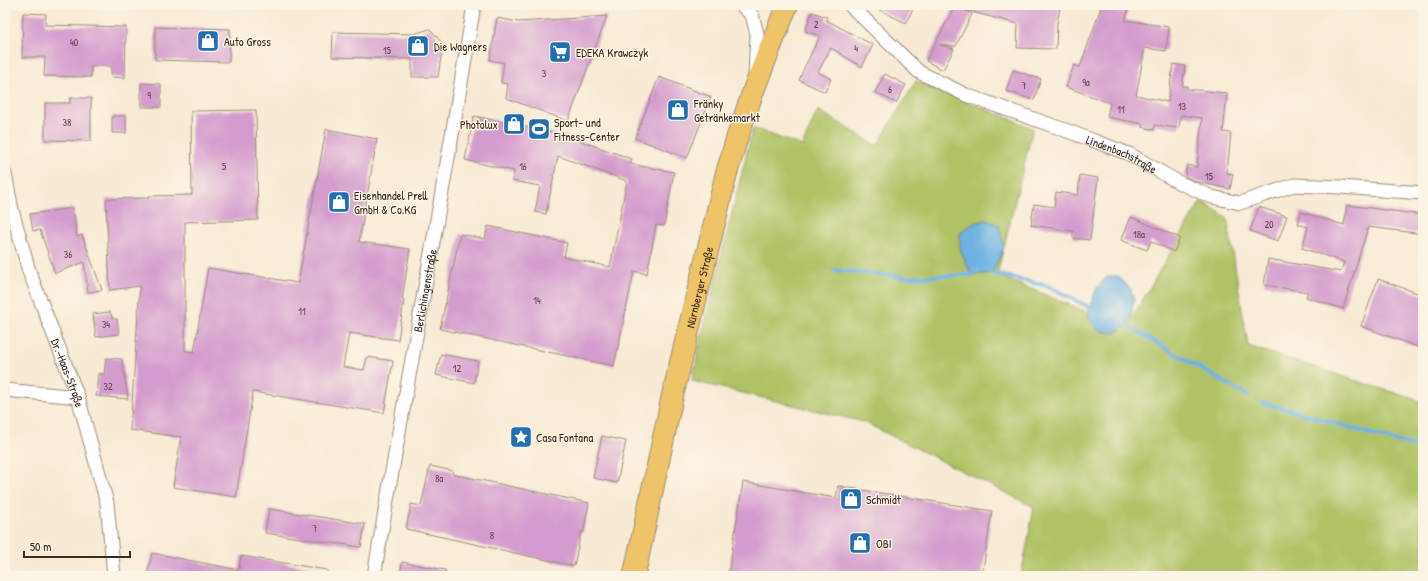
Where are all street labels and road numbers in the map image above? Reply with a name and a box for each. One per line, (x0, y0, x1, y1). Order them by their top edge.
street label: Lindenbachstraße (1084, 130, 1161, 177)
street label: Nürnberger Straße (681, 245, 717, 330)
street label: Berlichingenstraße (409, 247, 440, 333)
street label: Dr.-Haas-Straße (47, 336, 89, 409)

